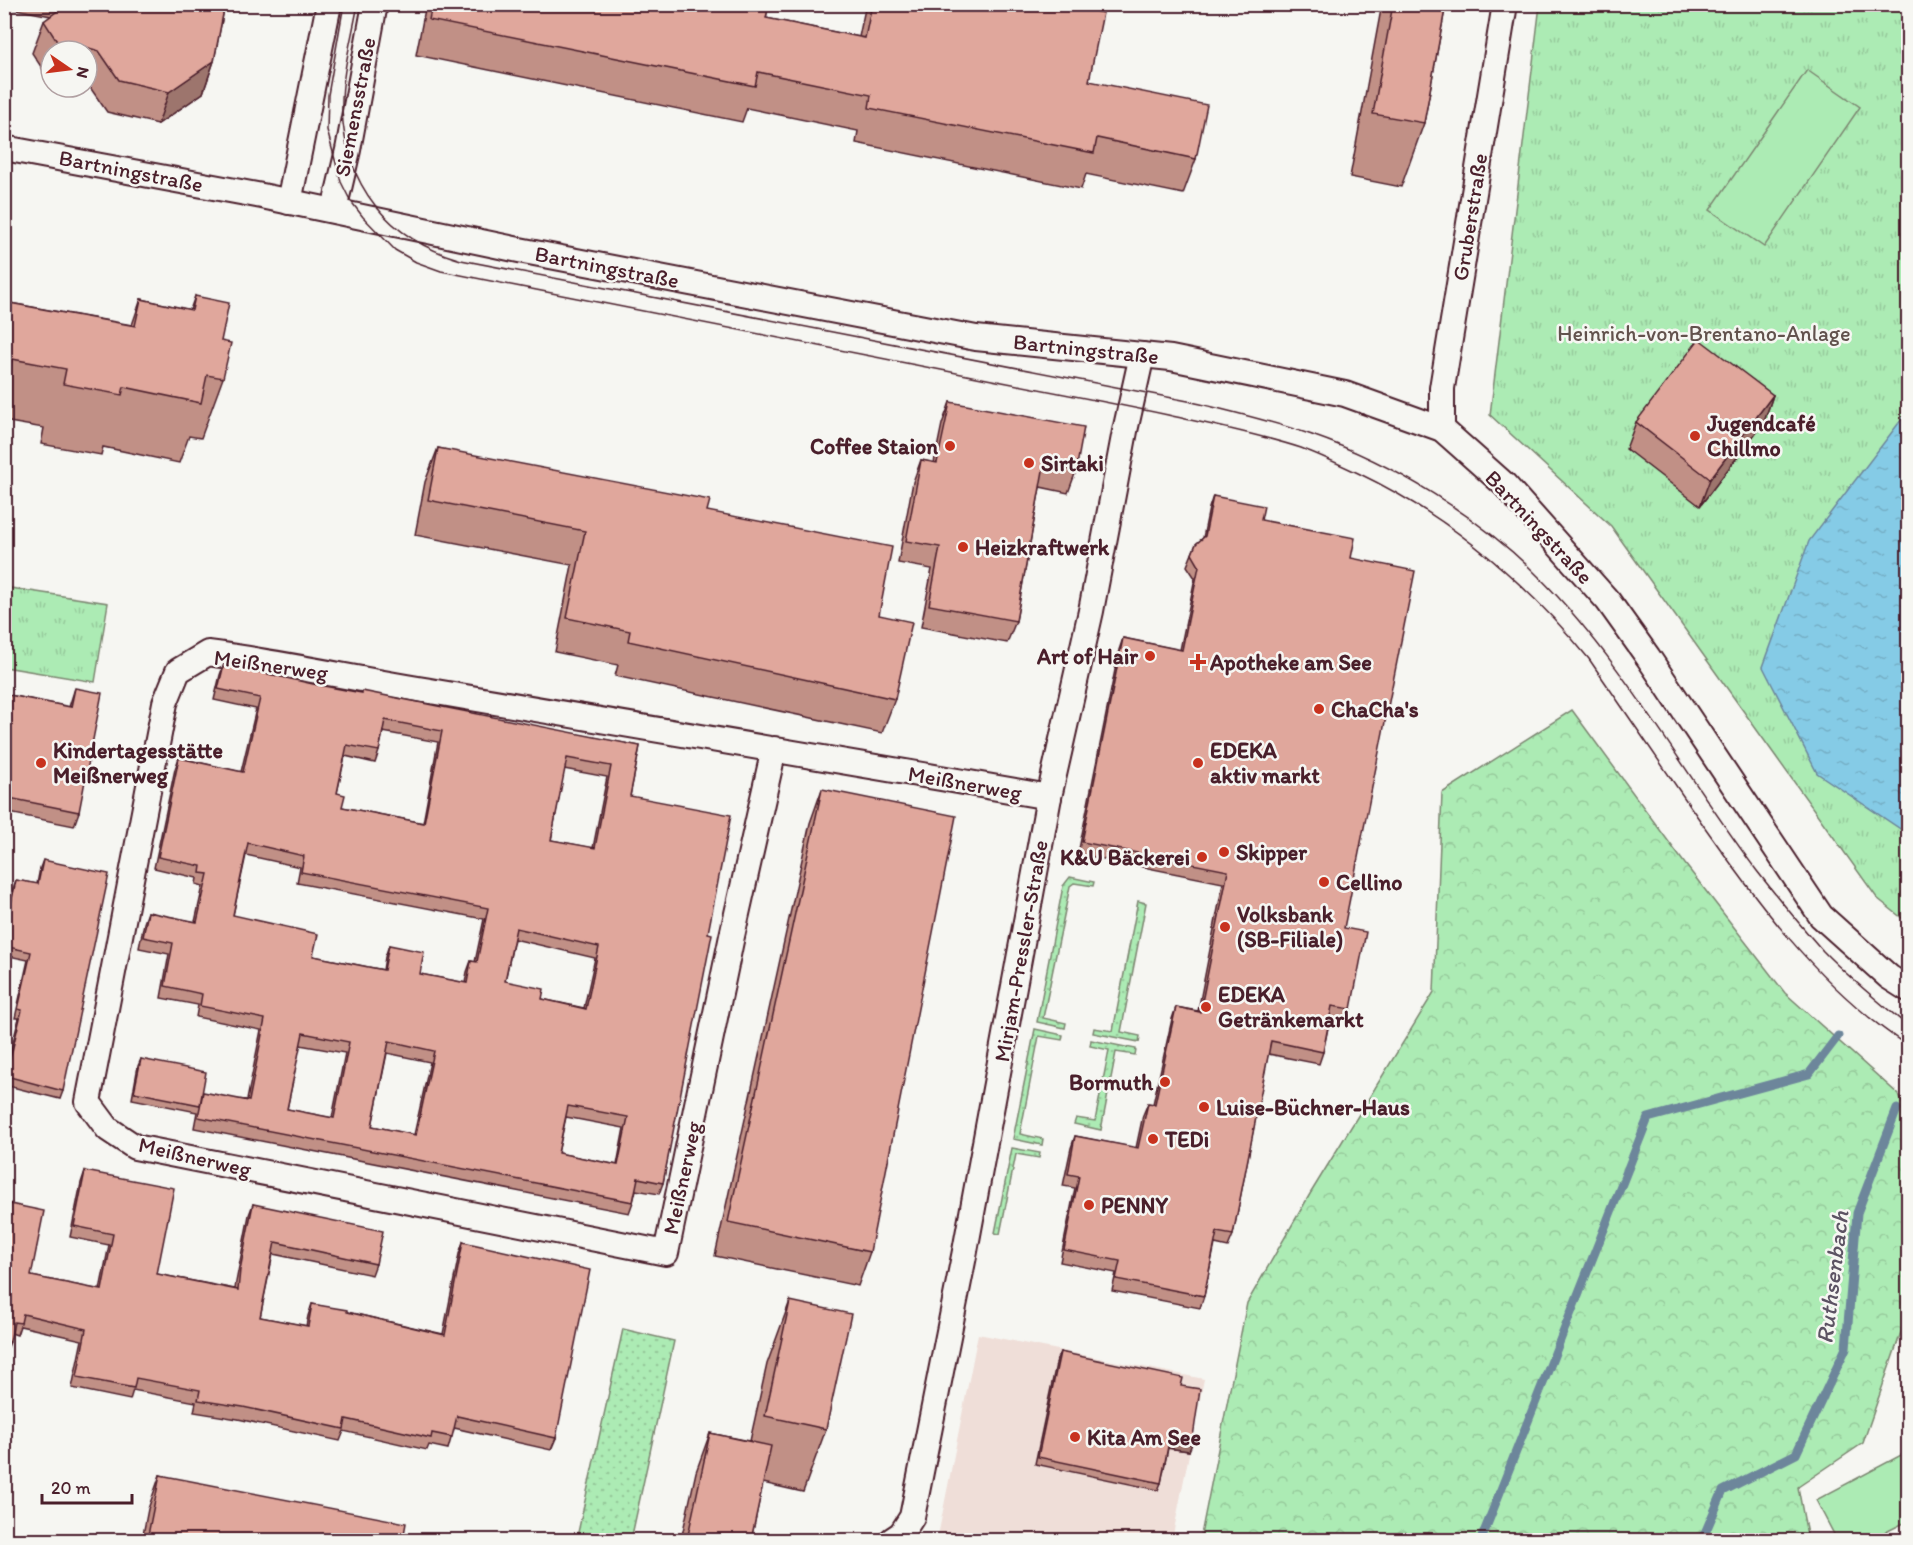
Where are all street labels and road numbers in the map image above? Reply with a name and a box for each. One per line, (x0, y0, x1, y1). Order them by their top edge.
street label: Siemensstraße (328, 35, 382, 179)
street label: Bartningstraße (57, 144, 205, 198)
street label: Gruberstraße (1447, 151, 1493, 283)
street label: Bartningstraße (533, 240, 681, 294)
street label: Bartningstraße (1012, 328, 1160, 370)
street label: Bartningstraße (1479, 464, 1599, 590)
street label: Meißnerweg (212, 644, 331, 686)
street label: Meißnerweg (906, 760, 1025, 806)
street label: Mirjam-Pressler-Straße (988, 838, 1054, 1064)
street label: Meißnerweg (657, 1118, 707, 1237)
street label: Meißnerweg (136, 1131, 255, 1183)

